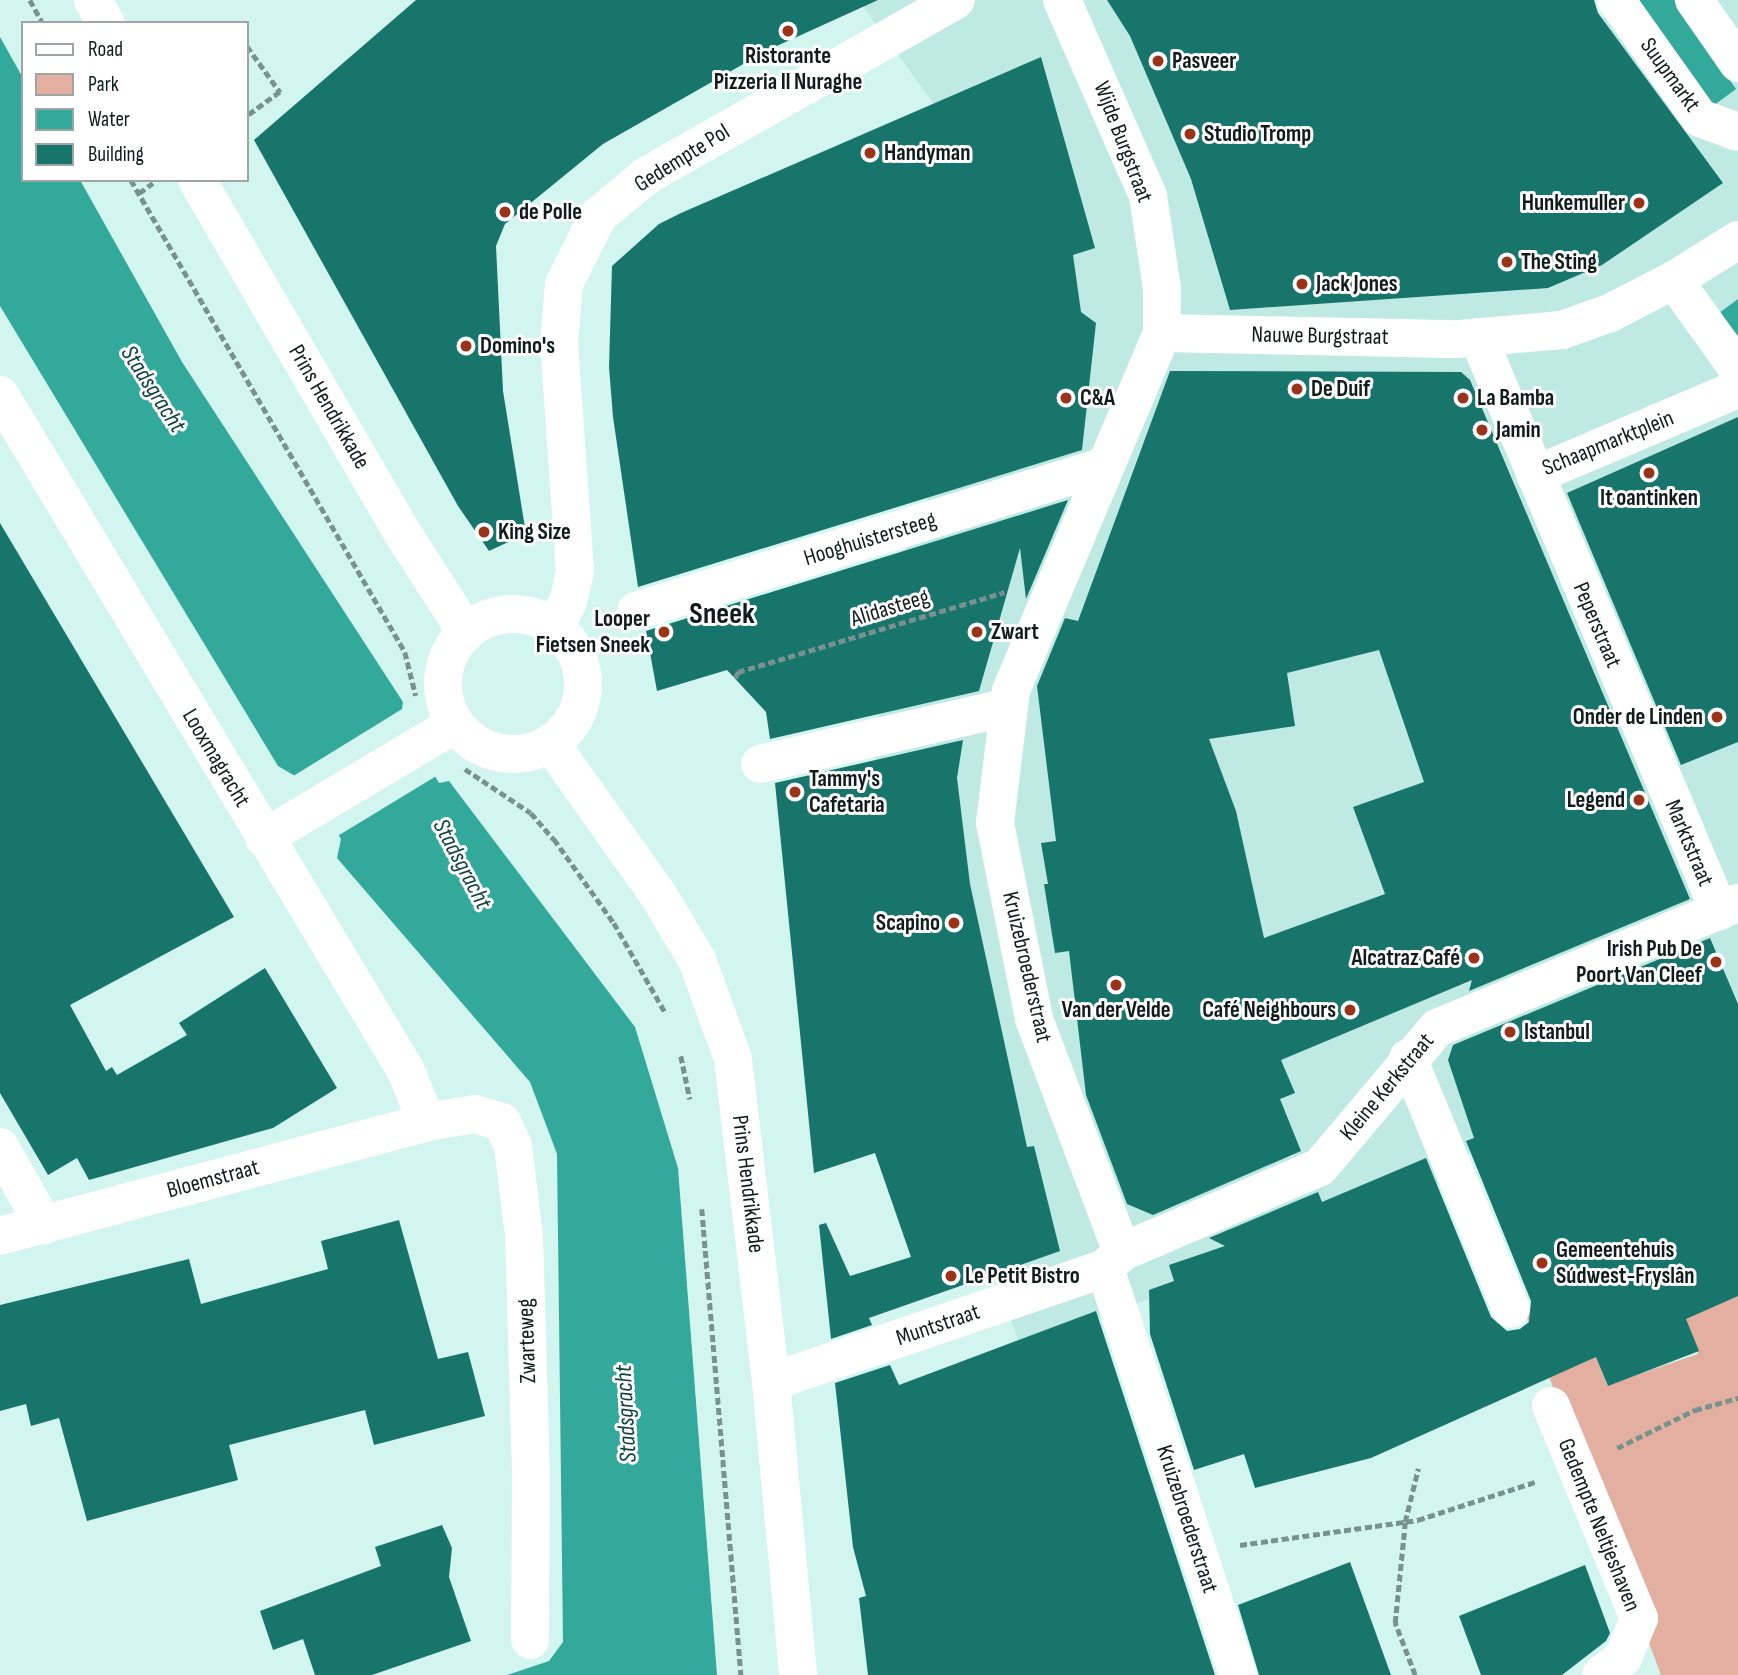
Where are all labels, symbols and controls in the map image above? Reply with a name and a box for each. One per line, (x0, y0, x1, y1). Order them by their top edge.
legend (21, 21, 248, 182)
marker: Ristorante Pizzeria Il Nuraghe (780, 23, 796, 39)
street label: Suupmarkt (1634, 33, 1706, 117)
text: Road (88, 37, 123, 62)
place label: Ristorante Pizzeria Il Nuraghe (714, 42, 862, 96)
place label: Pasveer (1172, 47, 1236, 75)
marker: Pasveer (1150, 53, 1166, 69)
text: Park (88, 72, 119, 97)
street label: Wijde Burgstraat (1087, 78, 1159, 206)
text: Water (88, 107, 130, 132)
street label: Gedempte Pol (629, 118, 735, 198)
place label: Studio Tromp (1204, 120, 1311, 148)
marker: Studio Tromp (1182, 126, 1198, 142)
place label: Handyman (884, 139, 970, 167)
text: Building (88, 142, 144, 167)
marker: Handyman (862, 145, 878, 161)
place label: Hunkemuller (1522, 189, 1625, 217)
marker: Hunkemuller (1631, 195, 1647, 211)
place label: de Polle (519, 198, 582, 226)
marker: de Polle (497, 204, 513, 220)
place label: The Sting (1521, 248, 1597, 276)
marker: The Sting (1499, 254, 1515, 270)
place label: Jack Jones (1316, 270, 1398, 298)
marker: Jack Jones (1294, 276, 1310, 292)
street label: Nauwe Burgstraat (1251, 321, 1389, 351)
place label: Domino's (480, 332, 555, 360)
marker: Domino's (458, 338, 474, 354)
water label: Stadsgracht (114, 340, 192, 438)
street label: Prins Hendrikkade (282, 340, 376, 474)
place label: De Duif (1311, 375, 1370, 403)
marker: De Duif (1289, 381, 1305, 397)
place label: C&A (1080, 384, 1115, 412)
place label: La Bamba (1477, 384, 1554, 412)
marker: C&A (1058, 390, 1074, 406)
marker: La Bamba (1455, 390, 1471, 406)
street label: Schaapmarktplein (1538, 404, 1678, 482)
place label: Jamin (1496, 416, 1541, 444)
marker: Jamin (1474, 422, 1490, 438)
marker: It oantinken (1641, 465, 1657, 481)
place label: It oantinken (1600, 484, 1698, 512)
street label: Hooghuistersteeg (800, 506, 940, 572)
place label: King Size (498, 518, 571, 546)
marker: King Size (476, 524, 492, 540)
street label: Peperstraat (1567, 578, 1627, 672)
street label: Alidasteeg (848, 583, 932, 633)
district label: Sneek (689, 596, 755, 632)
place label: Looper Fietsen Sneek (536, 605, 650, 659)
place label: Zwart (991, 618, 1039, 646)
marker: Looper Fietsen Sneek (656, 624, 672, 640)
marker: Zwart (969, 624, 985, 640)
place label: Onder de Linden (1573, 703, 1703, 731)
street label: Looxmagracht (176, 704, 256, 812)
marker: Onder de Linden (1709, 709, 1725, 725)
place label: Tammy's Cafetaria (809, 765, 885, 819)
marker: Tammy's Cafetaria (787, 784, 803, 800)
place label: Legend (1567, 786, 1625, 814)
marker: Legend (1631, 792, 1647, 808)
street label: Marktstraat (1659, 796, 1719, 890)
water label: Stadsgracht (426, 814, 498, 914)
street label: Kruizebroederstraat (996, 889, 1058, 1045)
place label: Scapino (876, 909, 940, 937)
marker: Scapino (946, 915, 962, 931)
place label: Irish Pub De Poort Van Cleef (1576, 935, 1702, 989)
place label: Alcatraz Café (1351, 944, 1460, 972)
marker: Alcatraz Café (1466, 950, 1482, 966)
marker: Irish Pub De Poort Van Cleef (1708, 954, 1724, 970)
marker: Van der Velde (1108, 977, 1124, 993)
place label: Van der Velde (1062, 996, 1170, 1024)
place label: Café Neighbours (1202, 996, 1336, 1024)
marker: Café Neighbours (1342, 1002, 1358, 1018)
place label: Istanbul (1524, 1018, 1590, 1046)
marker: Istanbul (1502, 1024, 1518, 1040)
street label: Kleine Kerkstraat (1334, 1028, 1440, 1146)
street label: Prins Hendrikkade (726, 1113, 770, 1255)
street label: Bloemstraat (164, 1153, 262, 1205)
place label: Gemeentehuis Súdwest-Fryslân (1556, 1236, 1695, 1290)
marker: Gemeentehuis Súdwest-Fryslân (1534, 1255, 1550, 1271)
place label: Le Petit Bistro (965, 1262, 1080, 1290)
marker: Le Petit Bistro (943, 1268, 959, 1284)
street label: Zwarteweg (512, 1298, 542, 1384)
street label: Muntstraat (893, 1298, 983, 1352)
water label: Stadsgracht (609, 1365, 643, 1463)
street label: Gedempte Neltjeshaven (1552, 1435, 1646, 1615)
street label: Kruizebroederstraat (1150, 1442, 1224, 1596)

